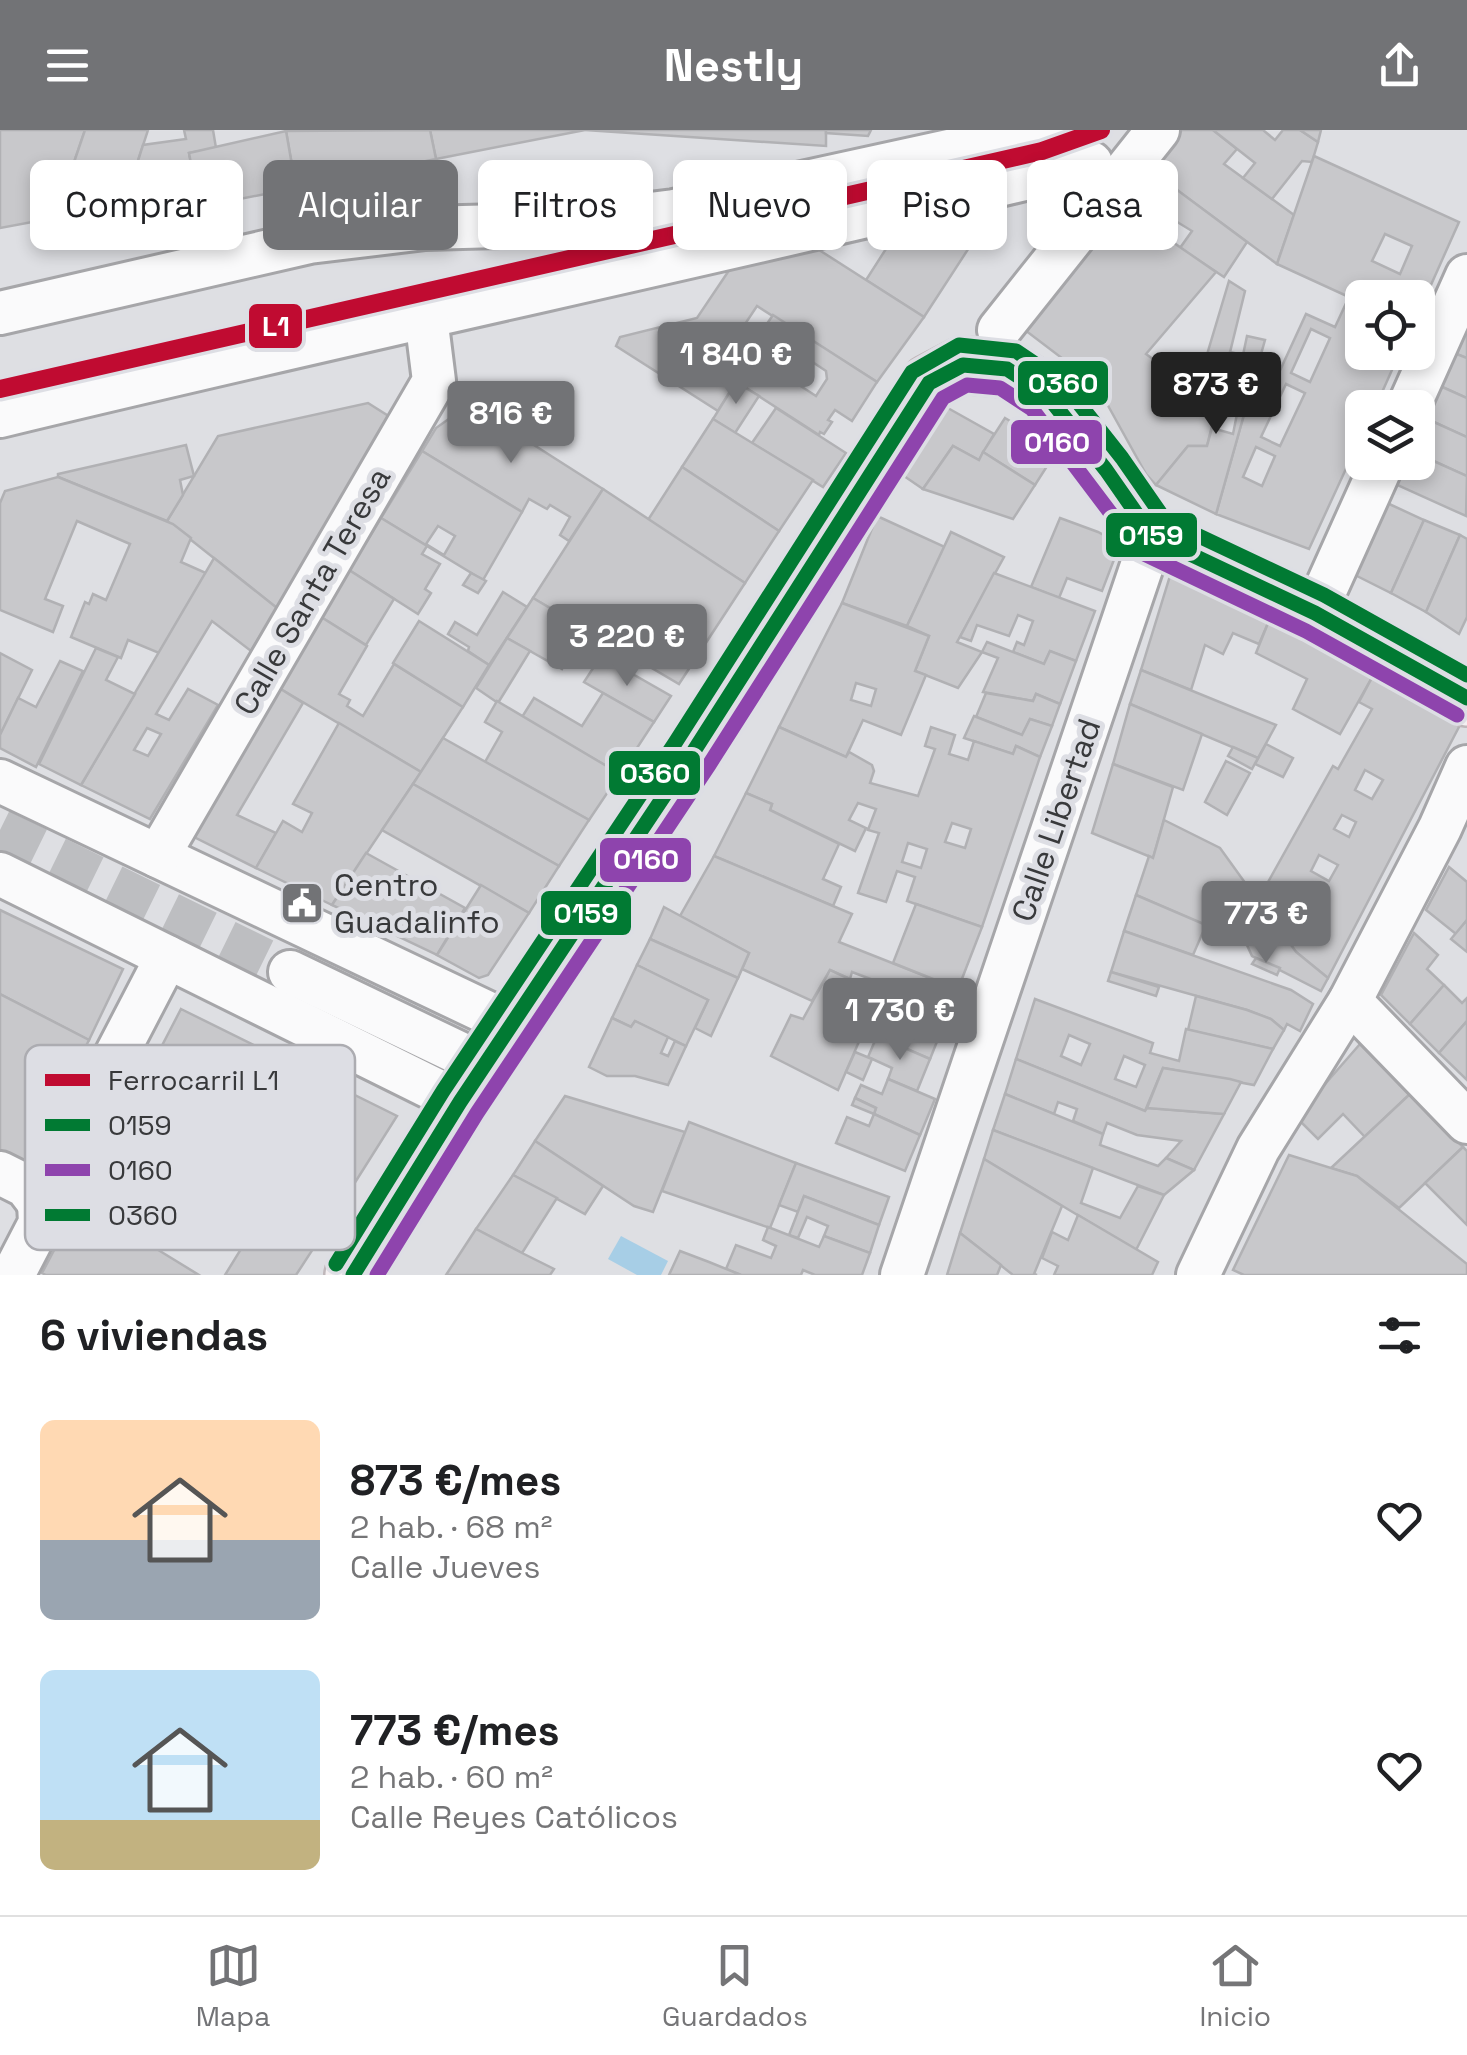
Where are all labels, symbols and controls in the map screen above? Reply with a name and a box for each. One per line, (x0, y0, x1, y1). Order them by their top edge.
text: Nestly (664, 37, 803, 94)
icon: menu (40, 38, 95, 93)
icon: share (1372, 38, 1427, 93)
chip: Comprar (30, 160, 243, 250)
chip: Alquilar (263, 160, 458, 250)
chip: Filtros (478, 160, 653, 250)
chip: Nuevo (673, 160, 847, 250)
chip: Piso (867, 160, 1007, 250)
chip: Casa (1027, 160, 1178, 250)
map controls (1345, 280, 1435, 480)
button: locate (1345, 280, 1435, 370)
line badge: L1 (247, 302, 304, 350)
text: L1 (262, 308, 290, 344)
pin: 1 840 € (644, 322, 828, 407)
text: 1 840 € (680, 334, 792, 374)
pin: 873 € (1146, 352, 1286, 437)
line badge: 0360 (1016, 359, 1110, 407)
text: 873 € (1173, 364, 1259, 404)
text: 0360 (1028, 365, 1098, 401)
pin: 816 € (441, 381, 581, 466)
button: layers (1345, 390, 1435, 480)
text: 816 € (469, 393, 553, 433)
line badge: 0160 (1009, 418, 1104, 466)
text: 0160 (1024, 424, 1090, 460)
street label: Calle Santa Teresa (225, 460, 399, 722)
line badge: 0159 (1104, 511, 1199, 559)
text: 0159 (1119, 517, 1183, 553)
pin: 3 220 € (535, 604, 719, 689)
text: 3 220 € (569, 616, 685, 656)
street label: Calle Libertad (1003, 713, 1109, 927)
line badge: 0360 (607, 749, 702, 797)
text: 0360 (620, 755, 690, 791)
line badge: 0160 (598, 836, 693, 884)
text: 0160 (613, 841, 679, 877)
place label: Centro Guadalinfo (334, 865, 500, 942)
public building icon: Centro Guadalinfo (279, 880, 325, 926)
pin: 773 € (1196, 881, 1336, 966)
line badge: 0159 (539, 889, 633, 937)
text: 773 € (1224, 893, 1308, 933)
text: 0159 (554, 895, 618, 931)
pin: 1 730 € (808, 978, 992, 1063)
text: 1 730 € (845, 990, 955, 1030)
legend (25, 1045, 355, 1250)
text: Ferrocarril L1 (108, 1062, 279, 1098)
text: 0159 (108, 1107, 172, 1143)
text: 0160 (108, 1152, 173, 1188)
text: 0360 (108, 1197, 178, 1233)
icon: filters (1372, 1308, 1427, 1363)
text: 6 viviendas (40, 1309, 268, 1362)
text: 873 €/mes (350, 1454, 561, 1507)
icon: home (120, 1460, 240, 1580)
icon: heart (1372, 1493, 1427, 1548)
text: 2 hab. · 68 m² (350, 1507, 552, 1547)
text: Calle Jueves (350, 1547, 540, 1587)
text: 773 €/mes (350, 1704, 560, 1757)
icon: home (120, 1710, 240, 1830)
icon: heart (1372, 1743, 1427, 1798)
text: 2 hab. · 60 m² (350, 1757, 553, 1797)
text: Calle Reyes Católicos (350, 1797, 678, 1837)
tab: Mapa (196, 1938, 270, 2034)
tab: Guardados (662, 1938, 808, 2034)
tab: Inicio (1199, 1938, 1271, 2034)

